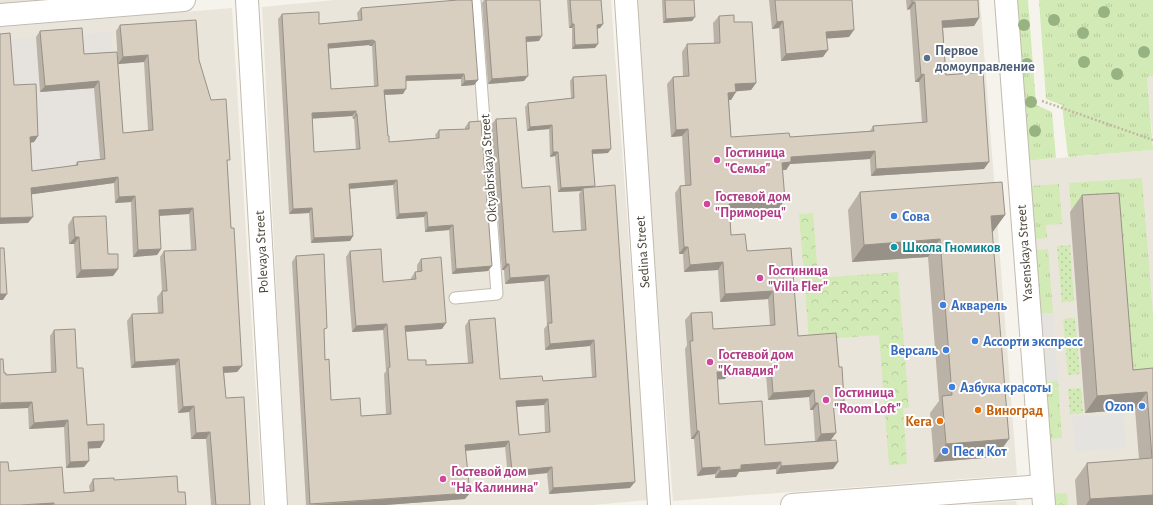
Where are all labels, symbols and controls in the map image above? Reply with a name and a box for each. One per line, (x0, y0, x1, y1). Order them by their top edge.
place label: Первое домоуправление (935, 44, 1035, 74)
marker: Первое домоуправление (922, 53, 932, 63)
street label: Oktyabrskaya Street (478, 113, 500, 223)
place label: Гостиница "Семья" (725, 146, 786, 176)
marker: Гостиница "Семья" (712, 155, 722, 165)
place label: Гостевой дом "Приморец" (715, 190, 791, 220)
marker: Гостевой дом "Приморец" (702, 199, 712, 209)
street label: Yasenskaya Street (1015, 204, 1035, 302)
street label: Polevaya Street (253, 210, 271, 294)
place label: Сова (902, 210, 930, 224)
marker: Сова (889, 211, 899, 221)
street label: Sedina Street (633, 215, 653, 289)
place label: Школа Гномиков (902, 241, 1001, 255)
marker: Школа Гномиков (889, 242, 899, 252)
place label: Гостиница "Villa Fler" (768, 264, 829, 294)
marker: Гостиница "Villa Fler" (755, 273, 765, 283)
place label: Акварель (951, 299, 1008, 313)
marker: Акварель (938, 300, 948, 310)
place label: Ассорти экспресс (983, 335, 1083, 349)
marker: Ассорти экспресс (970, 336, 980, 346)
place label: Версаль (890, 344, 939, 358)
marker: Версаль (941, 345, 951, 355)
place label: Гостевой дом "Клавдия" (718, 348, 794, 378)
marker: Гостевой дом "Клавдия" (705, 357, 715, 367)
place label: Азбука красоты (960, 381, 1051, 395)
marker: Азбука красоты (947, 382, 957, 392)
place label: Гостиница "Room Loft" (834, 386, 901, 416)
marker: Гостиница "Room Loft" (821, 395, 831, 405)
place label: Ozon (1105, 400, 1134, 414)
marker: Ozon (1137, 401, 1147, 411)
place label: Виноград (986, 404, 1044, 418)
marker: Виноград (973, 405, 983, 415)
place label: Кега (905, 415, 932, 429)
marker: Кега (935, 416, 945, 426)
place label: Пес и Кот (953, 445, 1007, 459)
marker: Пес и Кот (940, 446, 950, 456)
place label: Гостевой дом "На Калинина" (451, 465, 538, 495)
marker: Гостевой дом "На Калинина" (438, 474, 448, 484)

